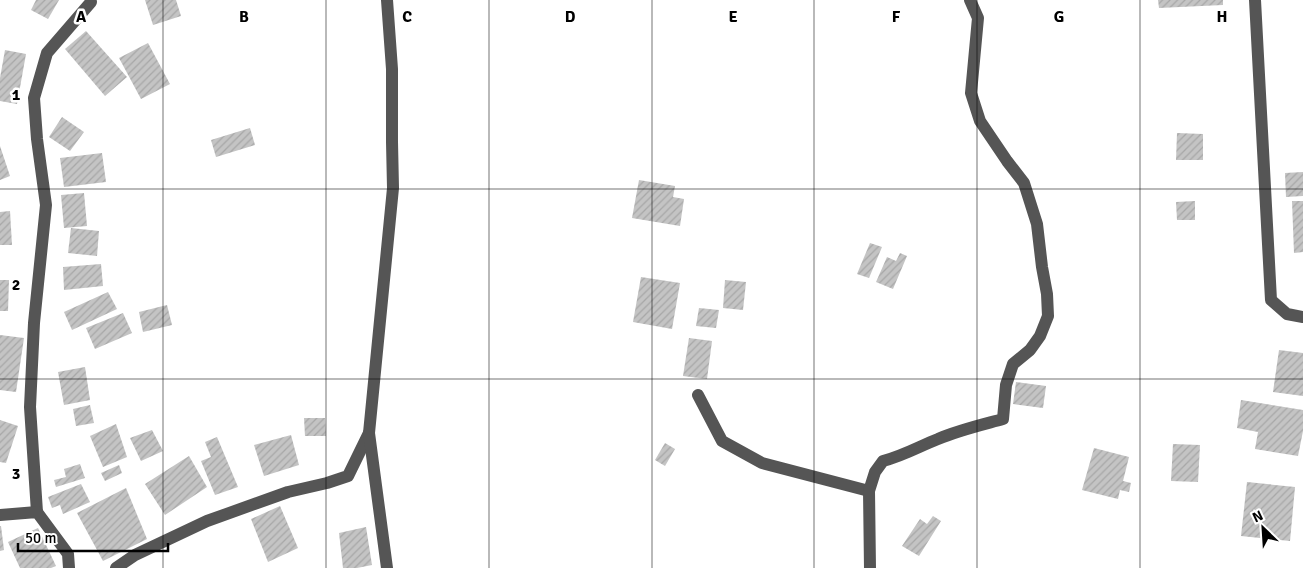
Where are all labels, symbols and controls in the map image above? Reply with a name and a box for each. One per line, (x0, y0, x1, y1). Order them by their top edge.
text: A (76, 7, 87, 27)
text: B (239, 7, 249, 27)
text: C (402, 7, 412, 27)
text: D (565, 7, 576, 27)
text: E (728, 7, 738, 27)
text: F (892, 7, 901, 27)
text: G (1054, 7, 1064, 27)
text: H (1217, 7, 1227, 27)
text: 1 (12, 85, 21, 105)
text: 2 (12, 275, 20, 295)
text: 3 (12, 464, 20, 484)
north arrow (1238, 503, 1288, 553)
text: N (1250, 507, 1266, 526)
scale bar (18, 520, 168, 552)
text: 50 m (25, 529, 56, 547)

